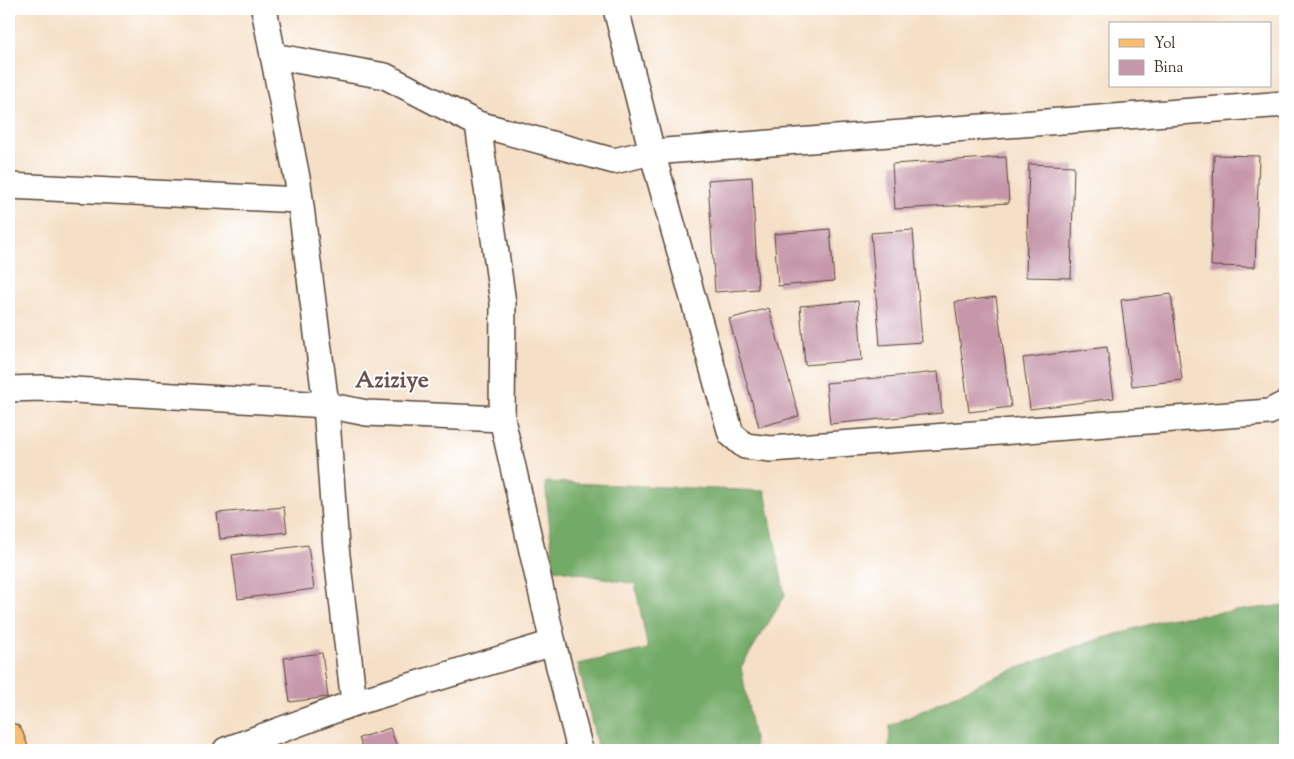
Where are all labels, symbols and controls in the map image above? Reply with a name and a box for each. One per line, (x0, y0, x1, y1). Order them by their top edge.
legend (1109, 22, 1272, 88)
text: Yol (1154, 34, 1176, 55)
text: Bina (1154, 58, 1184, 79)
district label: Aziziye (355, 364, 429, 398)

